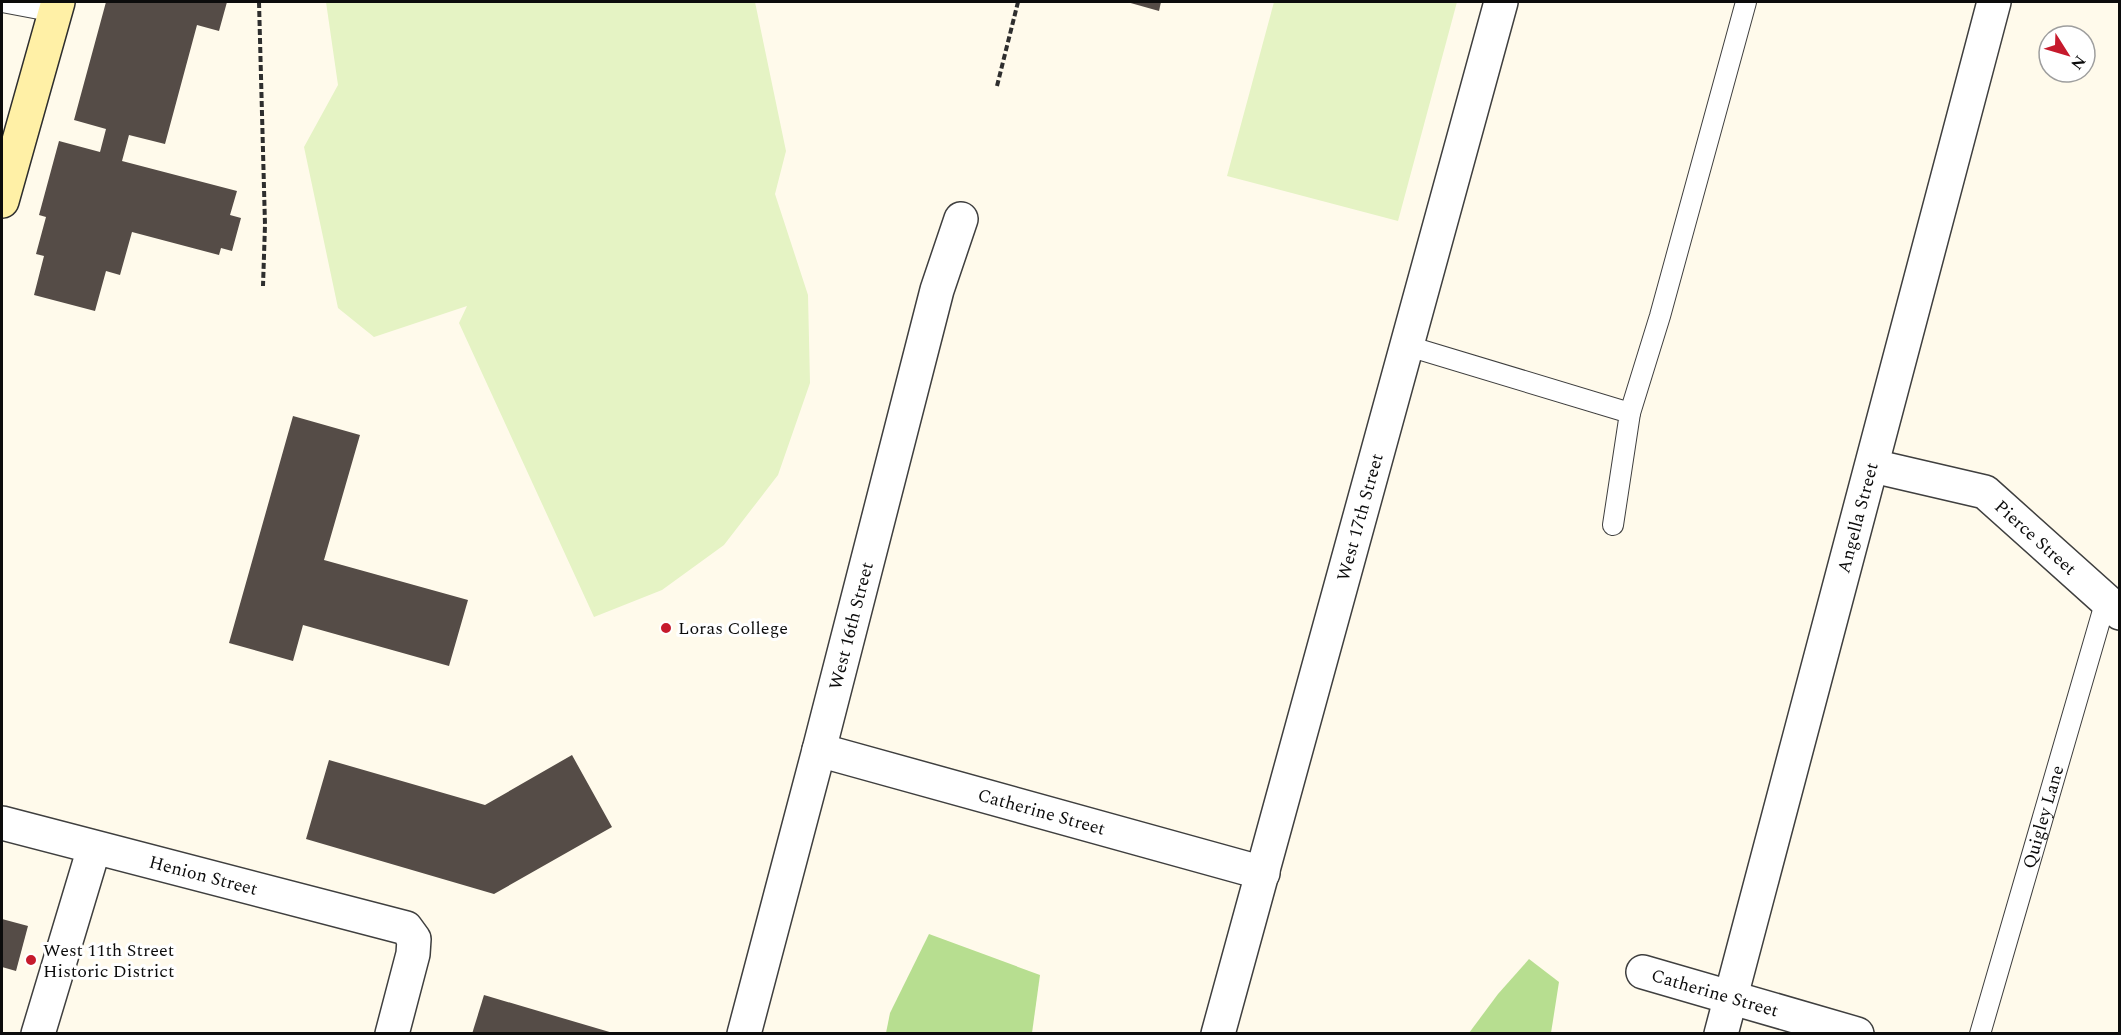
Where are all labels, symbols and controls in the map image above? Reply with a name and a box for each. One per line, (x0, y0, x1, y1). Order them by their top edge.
north arrow (2037, 24, 2097, 84)
text: N (2065, 50, 2092, 75)
street label: West 17th Street (1329, 450, 1390, 584)
street label: Angella Street (1830, 459, 1885, 576)
street label: Pierce Street (1989, 493, 2083, 582)
street label: West 16th Street (821, 559, 880, 693)
place label: Loras College (678, 615, 788, 642)
marker: Loras College (659, 621, 673, 635)
street label: Quigley Lane (2015, 762, 2071, 872)
street label: Catherine Street (975, 781, 1108, 842)
street label: Henion Street (146, 848, 261, 902)
place label: West 11th Street Historic District (43, 937, 174, 985)
marker: West 11th Street Historic District (24, 953, 38, 967)
street label: Catherine Street (1648, 962, 1782, 1024)

